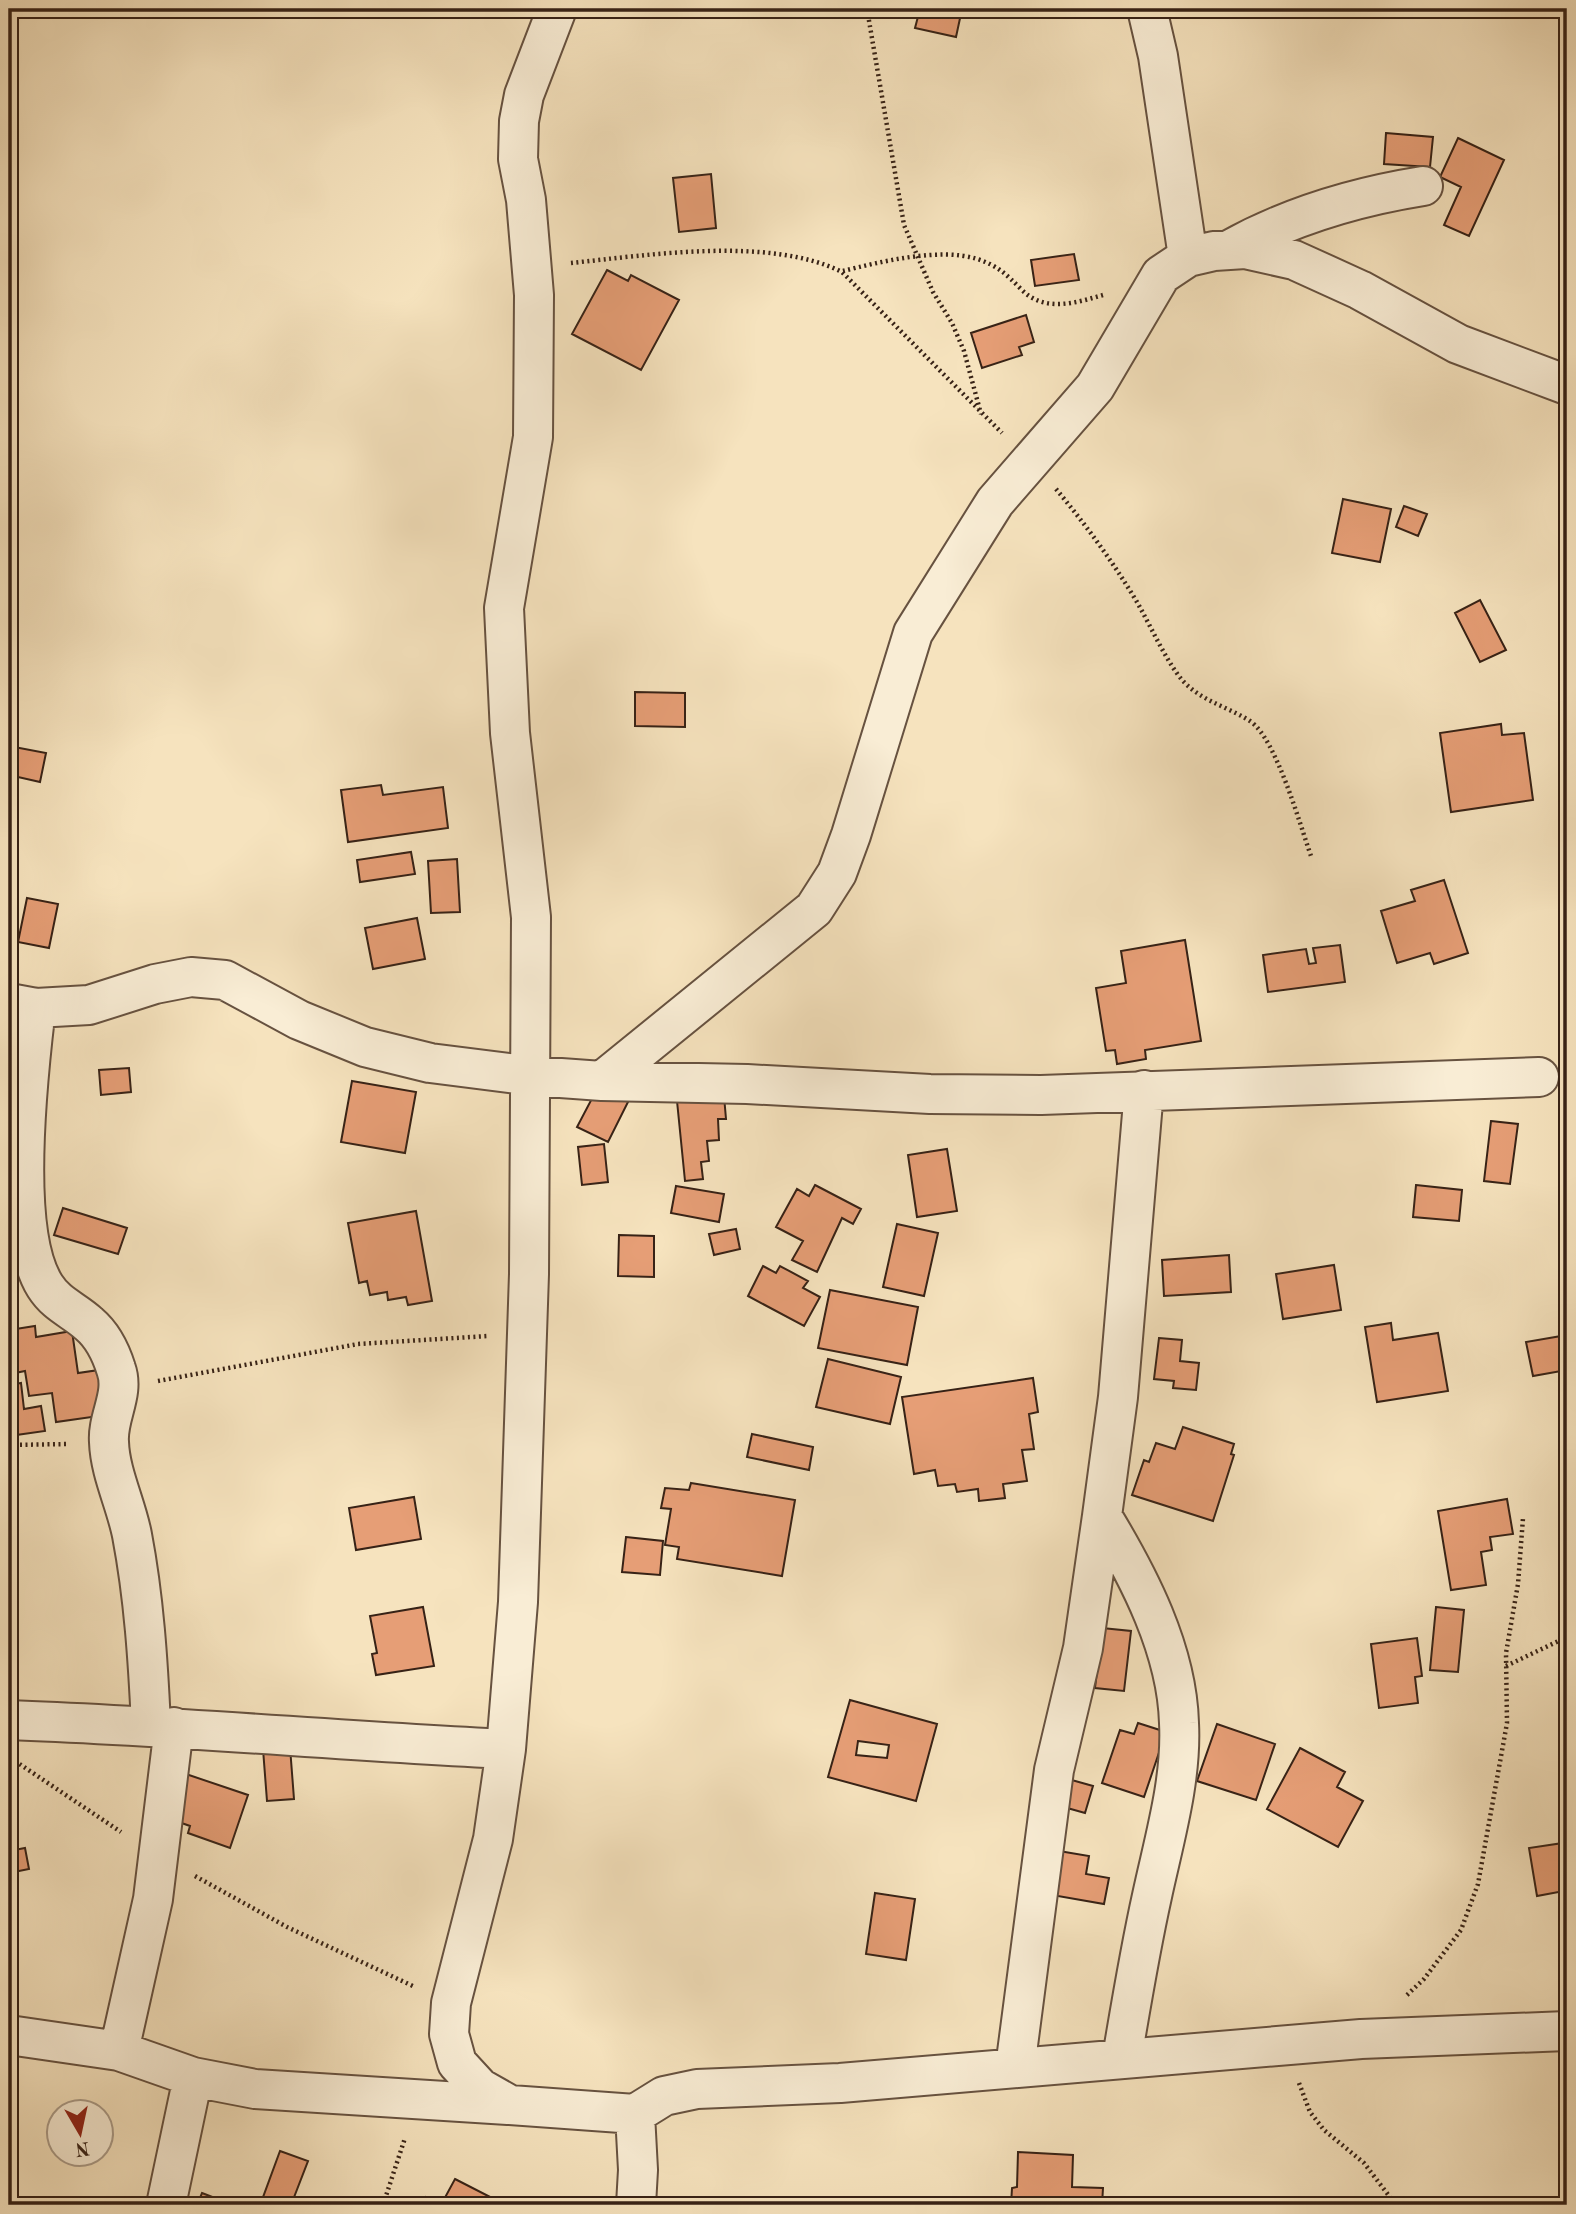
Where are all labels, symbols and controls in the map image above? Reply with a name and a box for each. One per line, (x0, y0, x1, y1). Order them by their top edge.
north arrow (46, 2098, 116, 2168)
text: N (73, 2137, 91, 2158)

